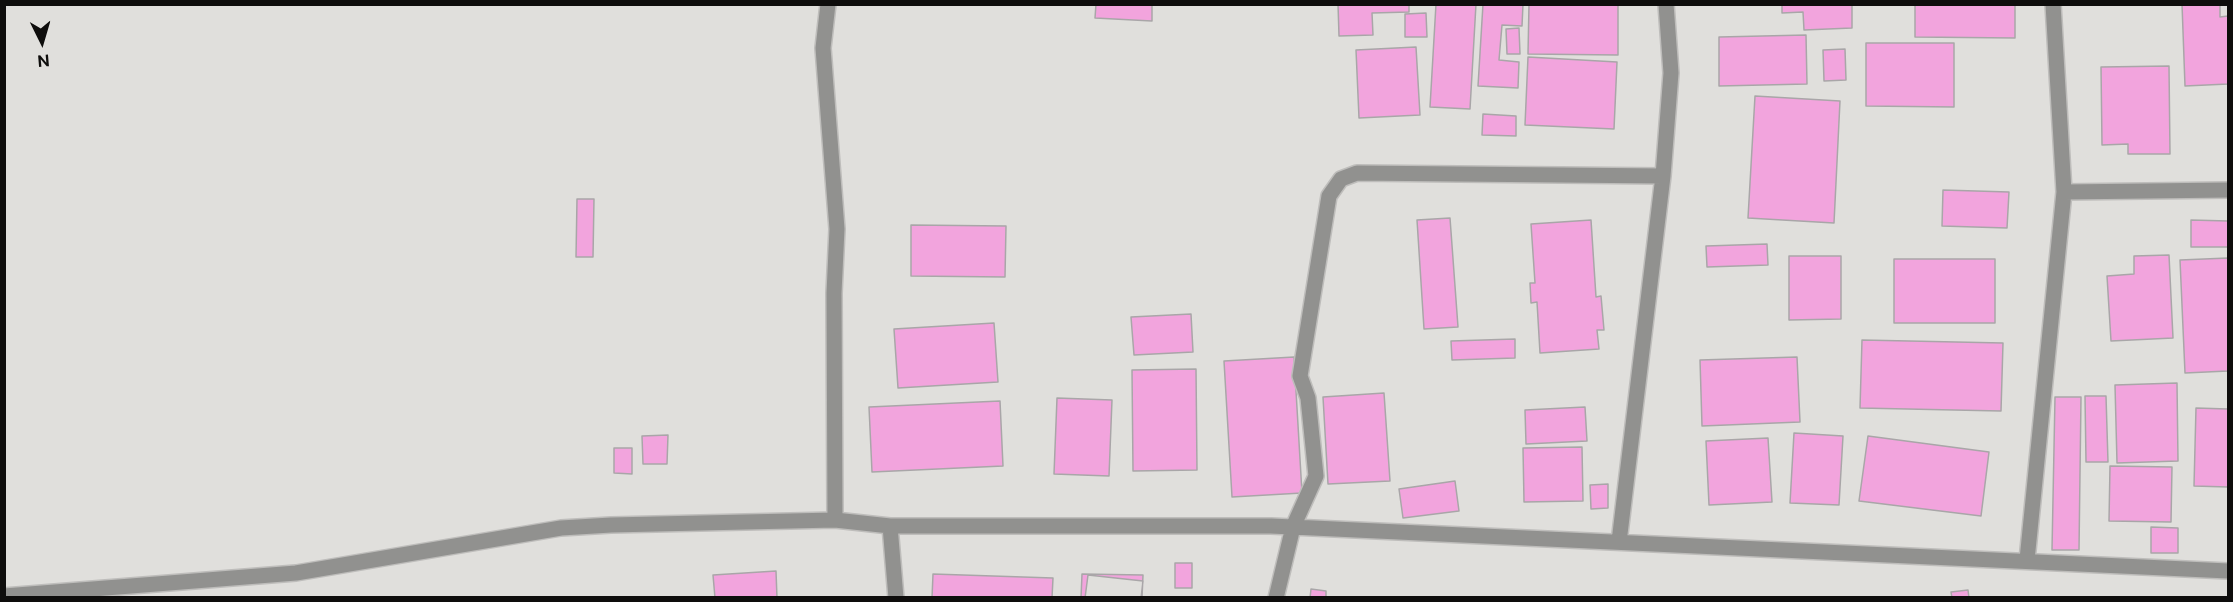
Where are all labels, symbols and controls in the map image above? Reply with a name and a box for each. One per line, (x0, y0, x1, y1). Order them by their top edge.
north arrow (12, 12, 72, 72)
text: N (37, 50, 51, 70)

